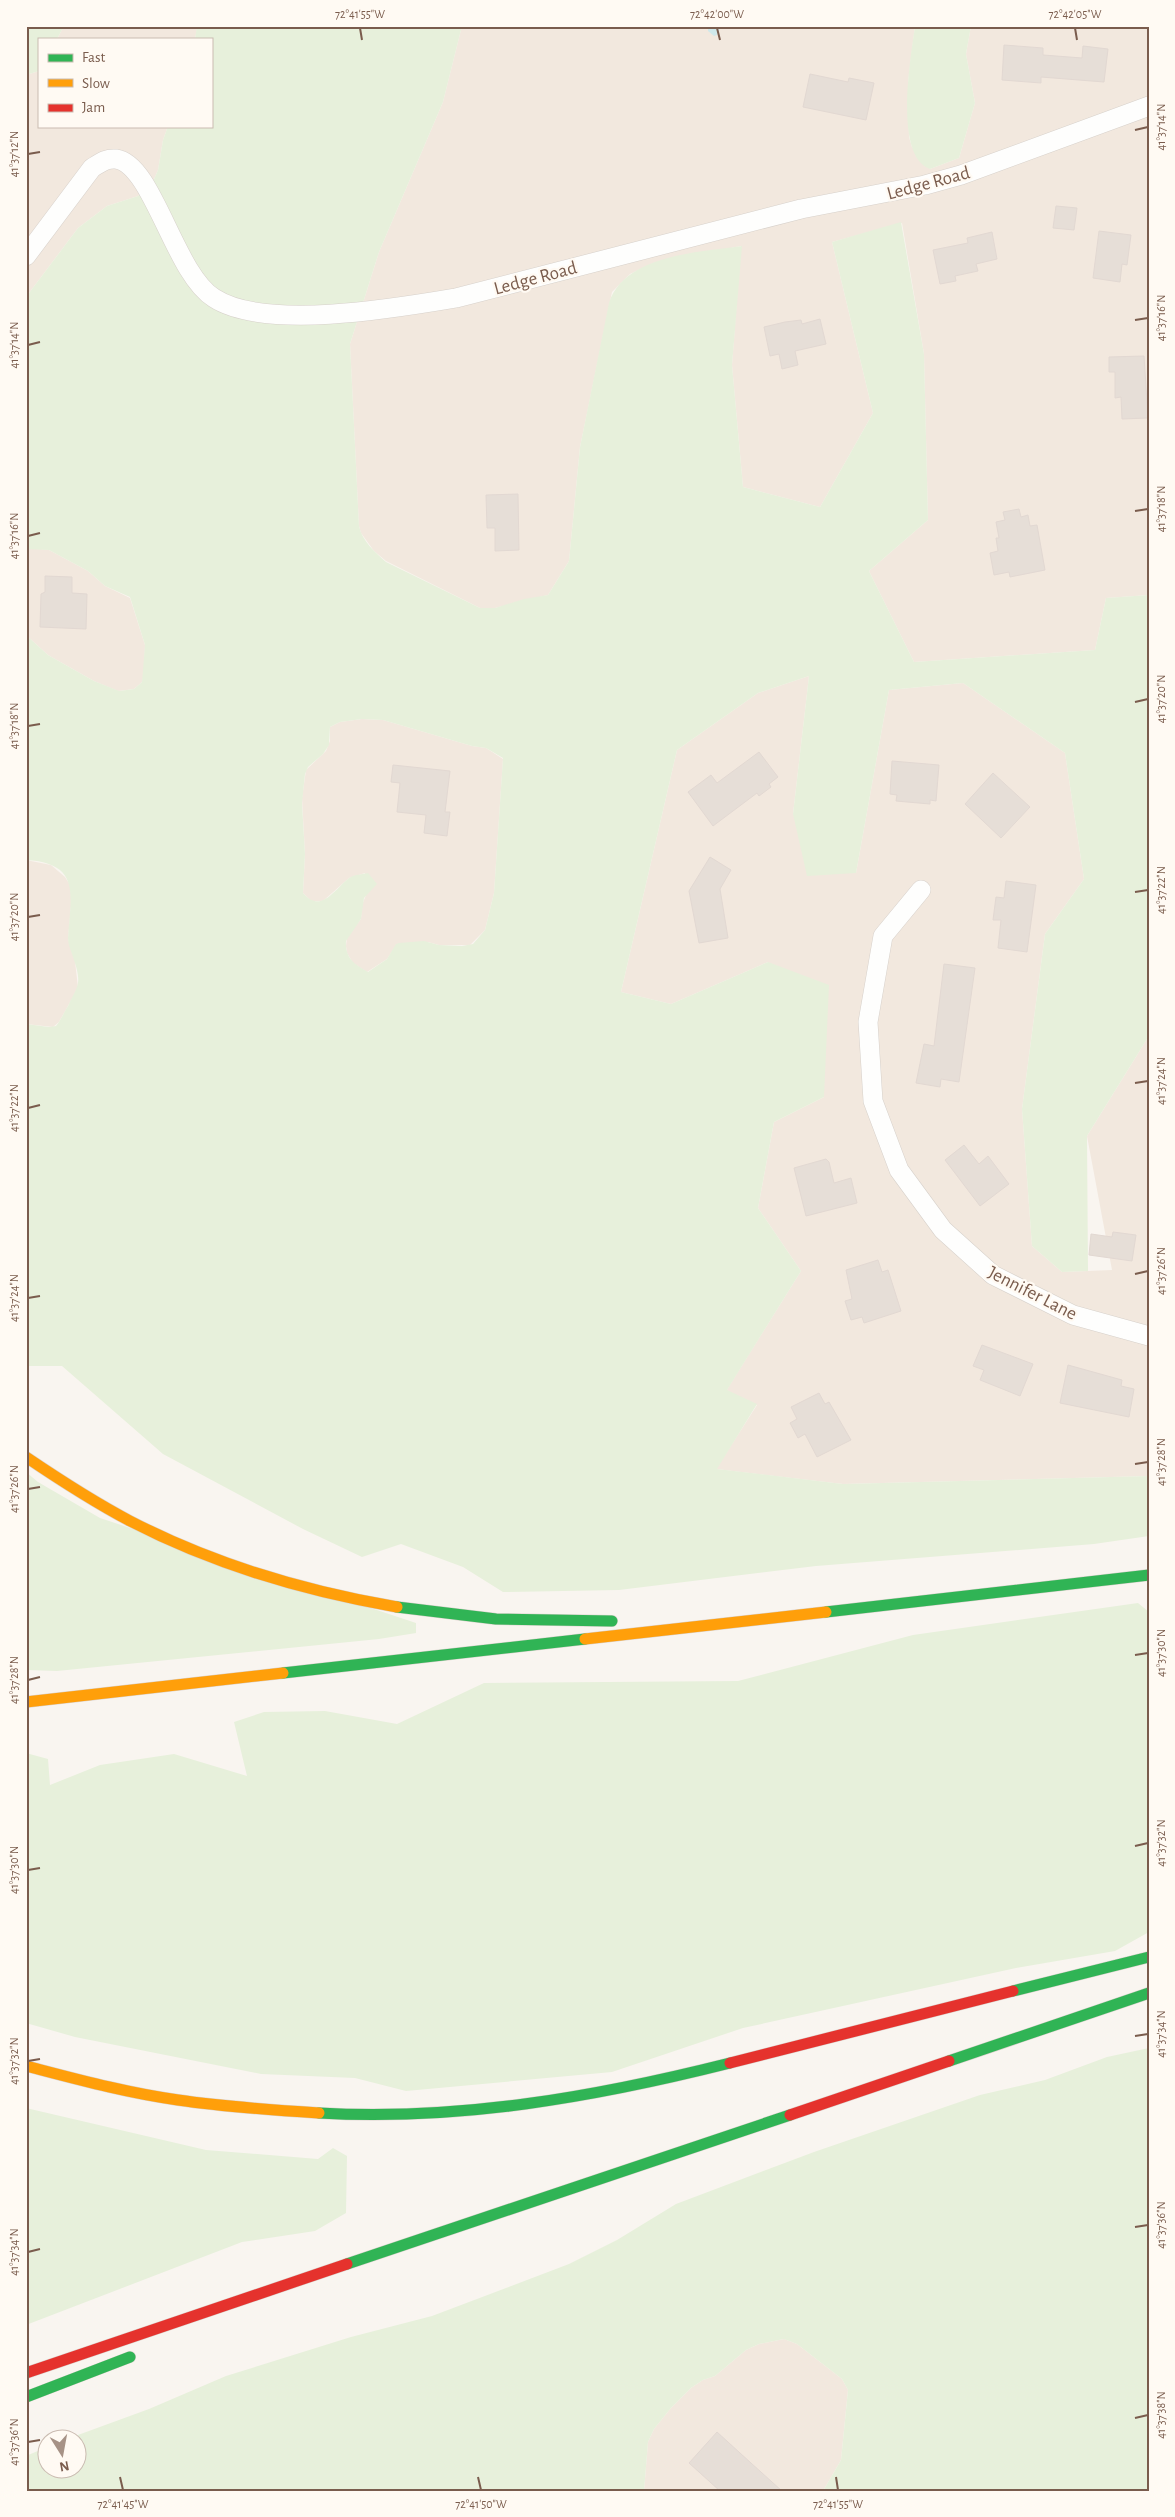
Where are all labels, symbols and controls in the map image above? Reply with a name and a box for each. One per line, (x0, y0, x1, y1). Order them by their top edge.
text: 72°41'55"W (335, 8, 385, 20)
text: 72°42'00"W (690, 8, 744, 20)
text: 72°42'05"W (1049, 8, 1102, 20)
legend (38, 38, 212, 128)
text: Fast (82, 50, 106, 65)
text: Slow (82, 76, 110, 91)
text: Jam (82, 100, 105, 115)
text: 41°37'14"N (1155, 104, 1167, 150)
text: 41°37'12"N (8, 131, 20, 177)
street label: Ledge Road (885, 163, 972, 204)
street label: Ledge Road (492, 258, 579, 299)
text: 41°37'16"N (1155, 295, 1167, 341)
text: 41°37'14"N (8, 322, 20, 368)
text: 41°37'18"N (1155, 486, 1167, 532)
text: 41°37'16"N (8, 513, 20, 559)
text: 41°37'20"N (1155, 675, 1167, 723)
text: 41°37'18"N (8, 703, 20, 749)
text: 41°37'22"N (1155, 866, 1167, 914)
text: 41°37'20"N (8, 893, 20, 941)
text: 41°37'24"N (1155, 1057, 1167, 1105)
text: 41°37'22"N (8, 1084, 20, 1132)
text: 41°37'26"N (1155, 1247, 1167, 1295)
street label: Jennifer Lane (985, 1263, 1080, 1324)
text: 41°37'24"N (8, 1274, 20, 1322)
text: 41°37'28"N (1155, 1438, 1167, 1486)
text: 41°37'26"N (8, 1465, 20, 1513)
text: 41°37'30"N (1155, 1629, 1167, 1677)
text: 41°37'28"N (8, 1656, 20, 1704)
text: 41°37'32"N (1155, 1819, 1167, 1867)
text: 41°37'30"N (8, 1846, 20, 1894)
text: 41°37'34"N (1155, 2010, 1167, 2058)
text: 41°37'32"N (8, 2037, 20, 2085)
text: 41°37'36"N (1155, 2201, 1167, 2249)
text: 41°37'34"N (8, 2228, 20, 2276)
text: 41°37'38"N (1155, 2391, 1167, 2439)
text: 41°37'36"N (8, 2418, 20, 2466)
north arrow (38, 2430, 88, 2480)
text: N (58, 2458, 70, 2474)
text: 72°41'45"W (98, 2498, 149, 2510)
text: 72°41'50"W (455, 2498, 507, 2510)
text: 72°41'55"W (813, 2498, 863, 2510)

